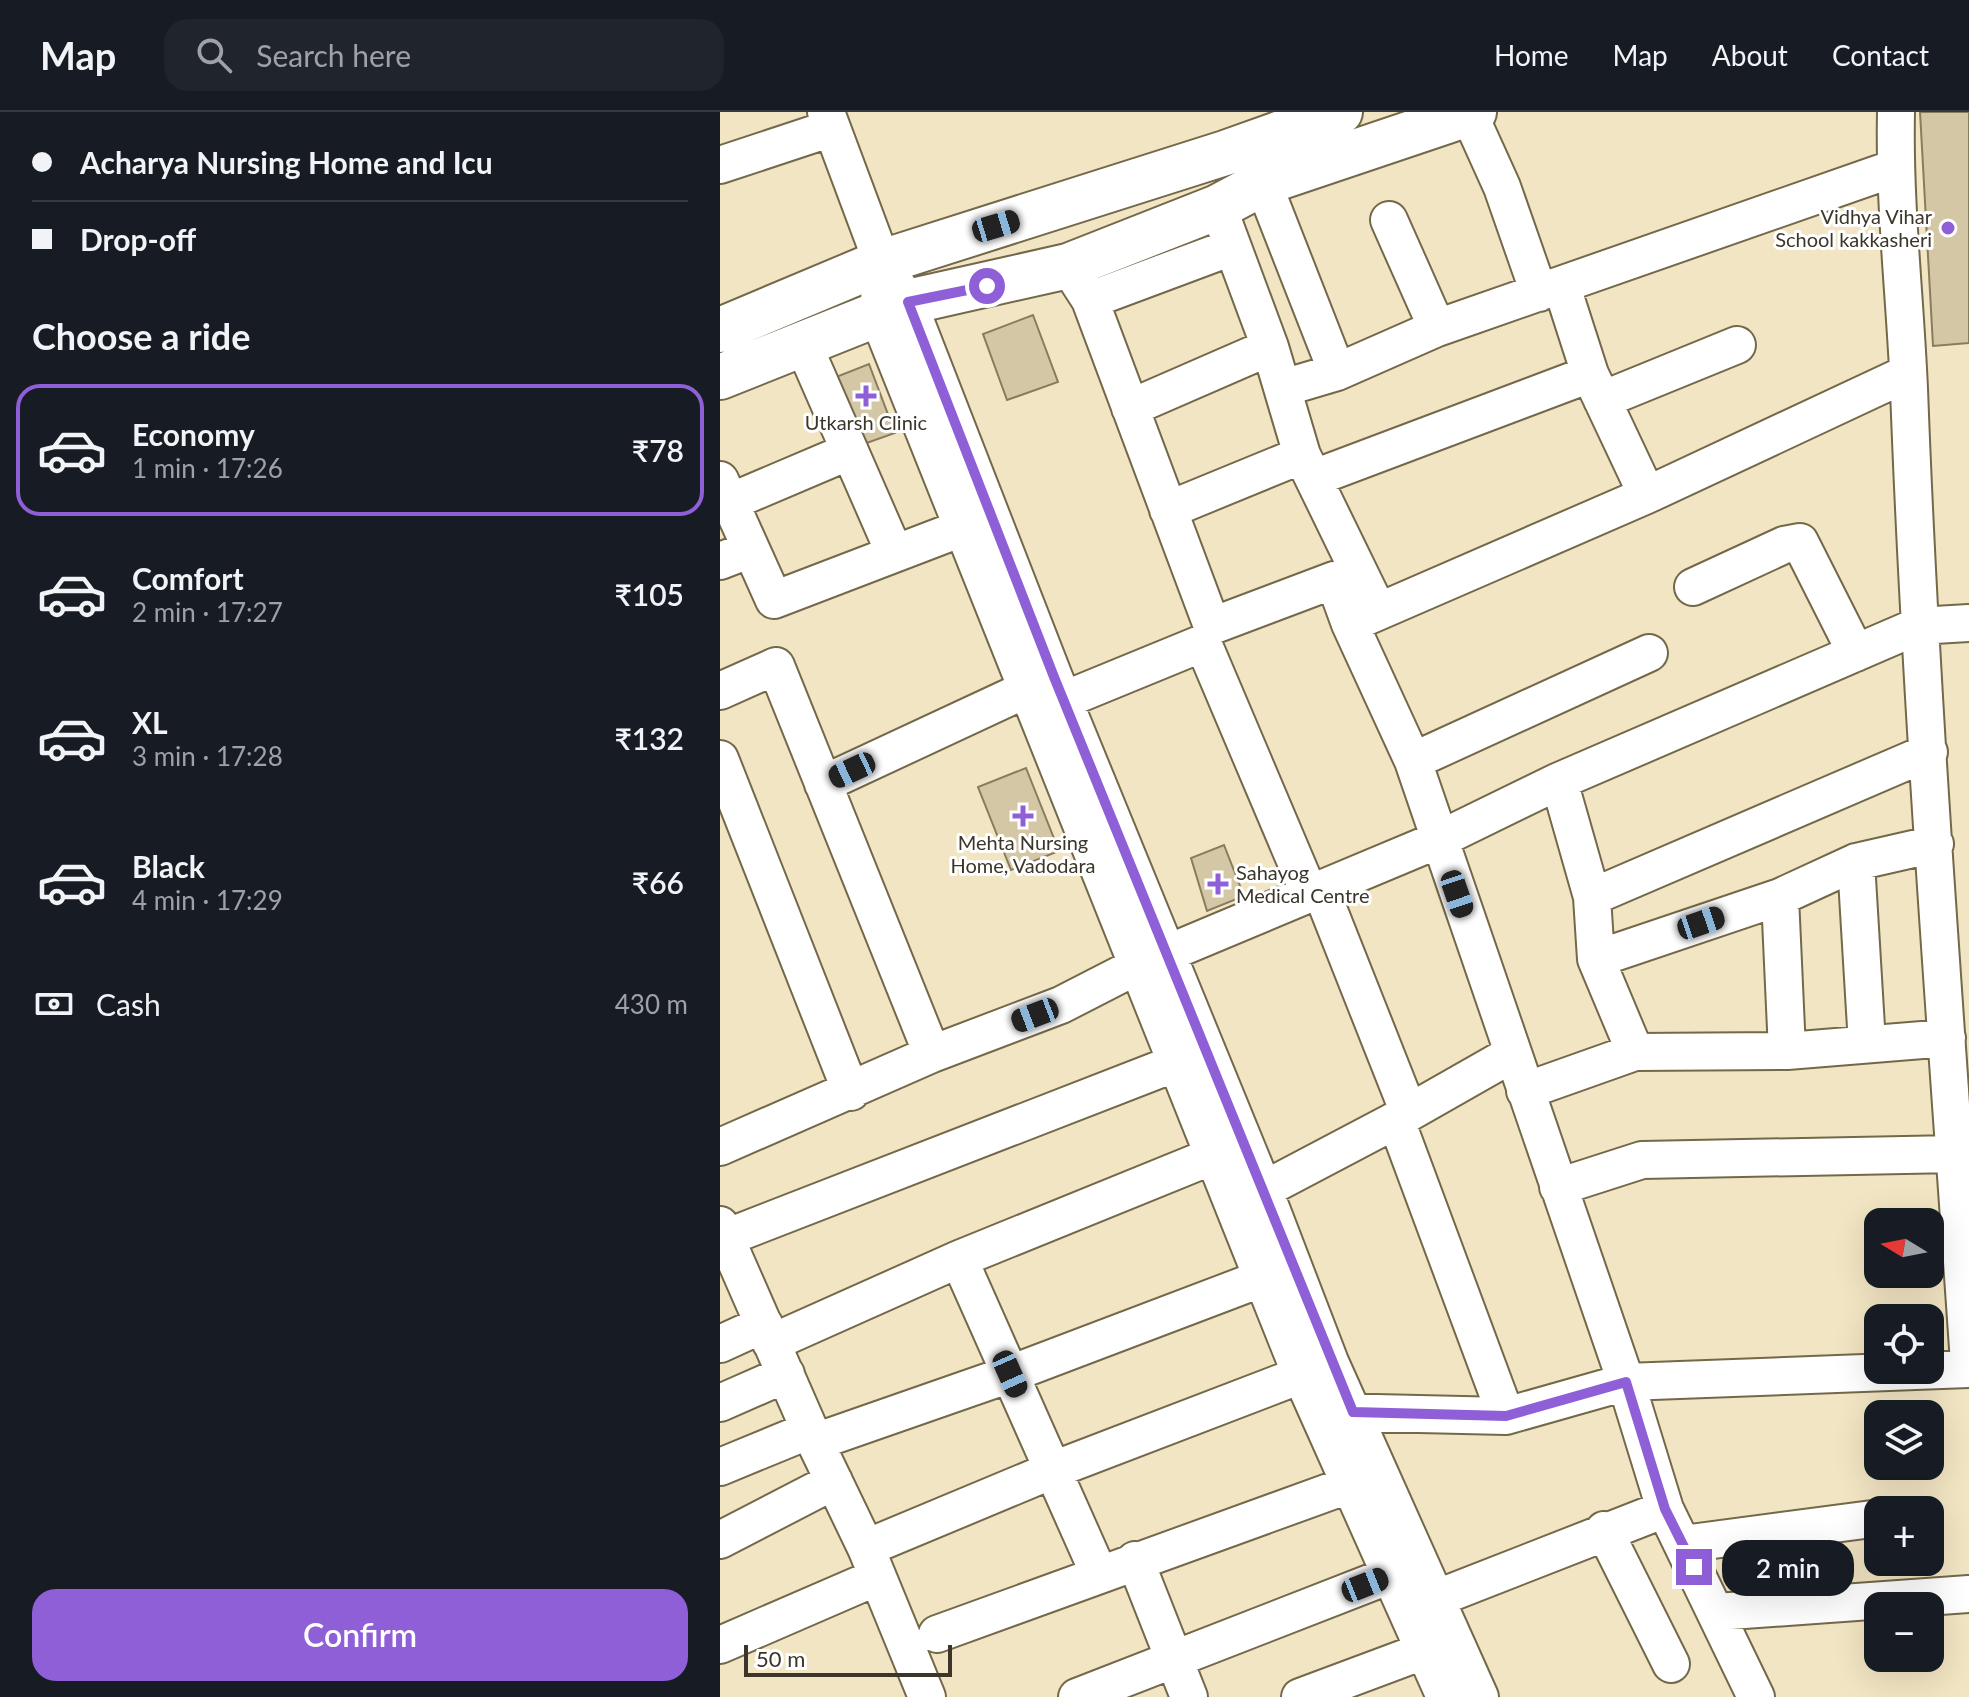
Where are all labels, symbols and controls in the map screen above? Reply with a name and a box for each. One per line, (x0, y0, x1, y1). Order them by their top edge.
search box (164, 19, 724, 91)
text: Map (40, 32, 116, 78)
icon: search (192, 33, 236, 77)
text: Search here (256, 37, 411, 73)
text: Home (1494, 38, 1569, 72)
text: Map (1613, 38, 1668, 72)
text: About (1712, 38, 1788, 72)
text: Contact (1832, 38, 1929, 72)
text: Acharya Nursing Home and Icu (80, 144, 493, 180)
place label: Vidhya Vihar School kakkasheri (1775, 204, 1933, 251)
car (970, 208, 1022, 244)
marker: Vidhya Vihar School kakkasheri (1939, 219, 1957, 237)
text: Drop-off (80, 221, 196, 257)
route start (969, 268, 1005, 304)
text: Choose a ride (32, 314, 251, 358)
marker: Utkarsh Clinic (855, 385, 877, 407)
place label: Utkarsh Clinic (805, 410, 928, 434)
icon: car (36, 414, 108, 486)
text: Economy (132, 416, 255, 452)
text: ₹78 (632, 432, 684, 468)
text: 1 min · 17:26 (132, 452, 283, 484)
icon: car (36, 558, 108, 630)
text: Comfort (132, 560, 244, 596)
text: ₹105 (614, 576, 684, 612)
text: 2 min · 17:27 (132, 596, 283, 628)
icon: car (36, 702, 108, 774)
text: XL (132, 704, 168, 740)
text: ₹132 (614, 720, 684, 756)
text: 3 min · 17:28 (132, 740, 283, 772)
car (825, 749, 879, 791)
marker: Mehta Nursing Home, Vadodara (1012, 805, 1034, 827)
place label: Mehta Nursing Home, Vadodara (951, 830, 1096, 877)
icon: car (36, 846, 108, 918)
text: Black (132, 848, 205, 884)
place label: Sahayog Medical Centre (1236, 860, 1370, 907)
text: ₹66 (632, 864, 684, 900)
car (1438, 867, 1476, 921)
marker: Sahayog Medical Centre (1207, 873, 1229, 895)
text: 4 min · 17:29 (132, 884, 283, 916)
car (1674, 904, 1728, 942)
icon: cash (32, 982, 76, 1026)
text: Cash (96, 986, 161, 1022)
text: 430 m (615, 988, 688, 1020)
car (1008, 995, 1062, 1035)
north arrow (1864, 1208, 1944, 1288)
map controls (1864, 1208, 1944, 1672)
button: locate (1864, 1304, 1944, 1384)
car (989, 1347, 1031, 1401)
button: layers (1864, 1400, 1944, 1480)
button: + (1864, 1496, 1944, 1576)
callout: 2 min (1722, 1539, 1854, 1595)
route end (1676, 1549, 1712, 1585)
text: 2 min (1756, 1552, 1820, 1584)
car (1338, 1565, 1392, 1605)
button: Confirm (32, 1589, 688, 1681)
button: − (1864, 1592, 1944, 1672)
scale bar (744, 1641, 952, 1677)
text: 50 m (756, 1645, 805, 1672)

